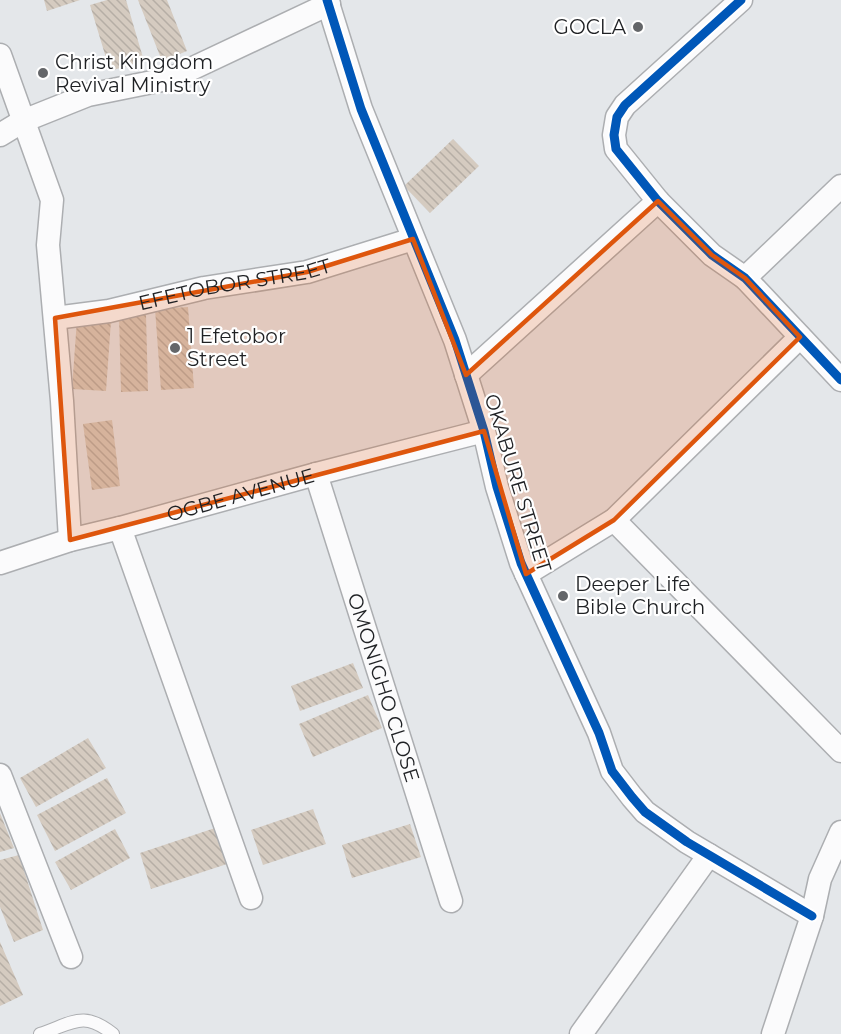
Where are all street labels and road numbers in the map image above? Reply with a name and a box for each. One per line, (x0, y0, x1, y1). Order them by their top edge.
street label: EFETOBOR STREET (136, 253, 334, 315)
street label: OKABURE STREET (479, 391, 557, 575)
street label: OGBE AVENUE (164, 463, 317, 527)
street label: OMONIGHO CLOSE (342, 590, 425, 785)

